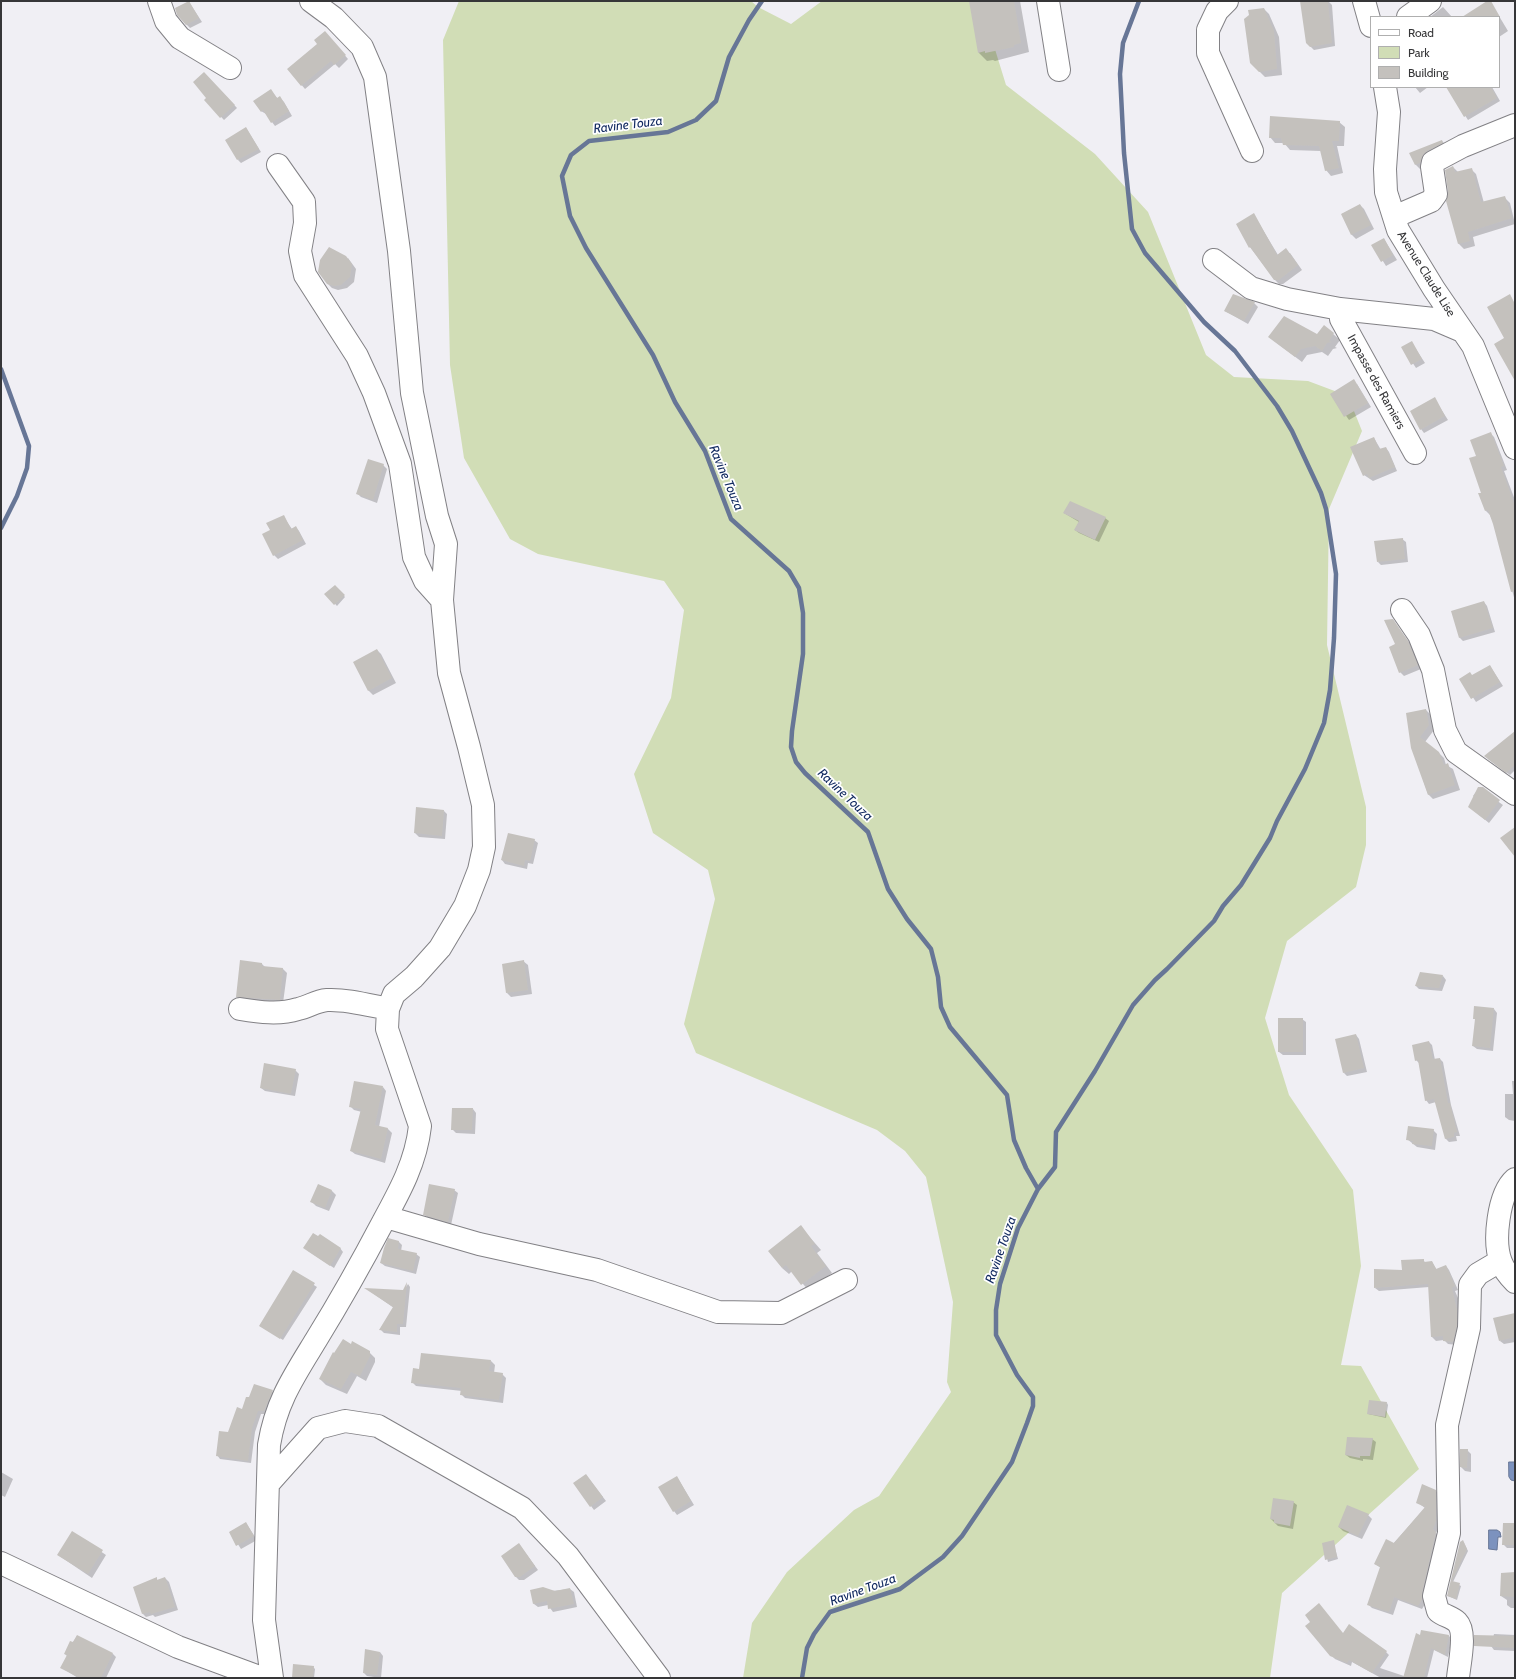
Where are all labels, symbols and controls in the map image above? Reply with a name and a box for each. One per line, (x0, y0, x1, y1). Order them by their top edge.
legend (1370, 16, 1500, 88)
text: Road (1408, 25, 1434, 40)
text: Park (1408, 45, 1430, 60)
text: Building (1408, 65, 1449, 80)
water label: Ravine Touza (593, 113, 663, 137)
street label: Avenue Claude Lise (1394, 229, 1458, 319)
street label: Impasse des Ramiers (1344, 332, 1408, 432)
water label: Ravine Touza (705, 443, 747, 513)
water label: Ravine Touza (814, 766, 876, 824)
water label: Ravine Touza (982, 1215, 1020, 1285)
water label: Ravine Touza (828, 1571, 898, 1609)

